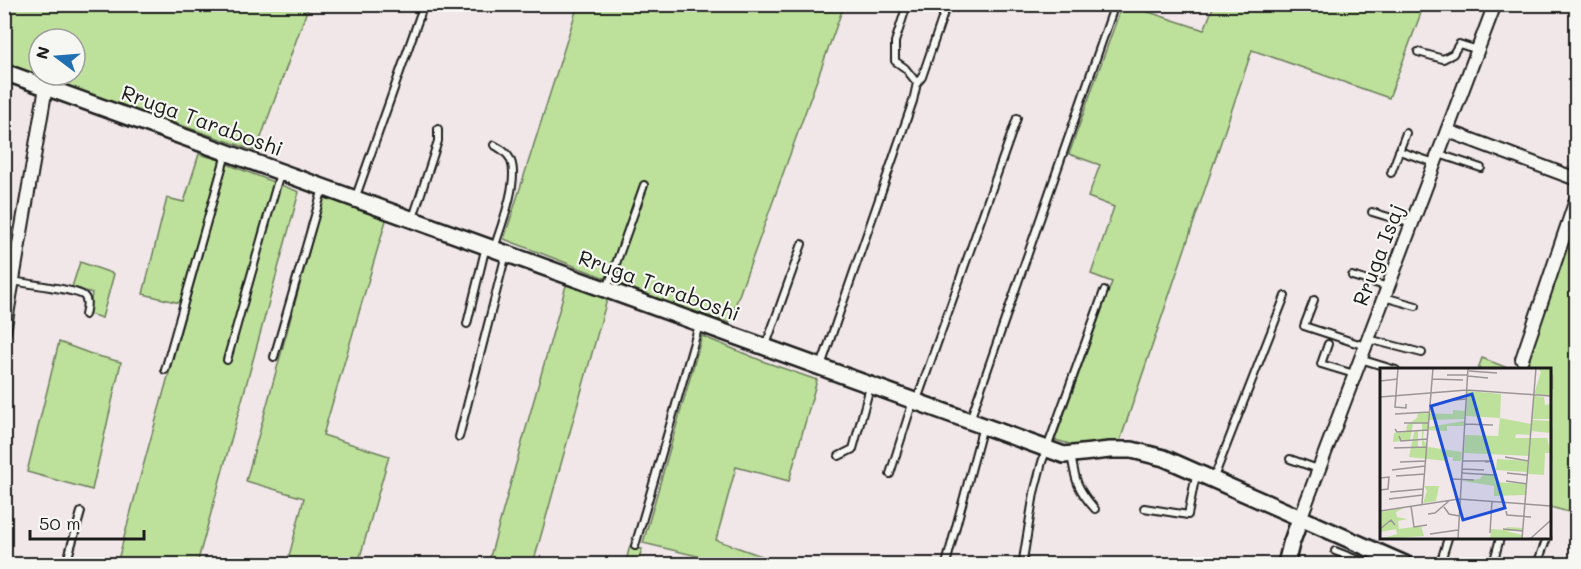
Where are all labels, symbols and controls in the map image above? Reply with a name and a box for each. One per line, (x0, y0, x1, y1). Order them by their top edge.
north arrow (27, 27, 87, 87)
text: N (30, 44, 54, 61)
street label: Rruga Taraboshi (118, 78, 287, 161)
street label: Rruga Isaj (1346, 200, 1409, 309)
street label: Rruga Taraboshi (575, 243, 744, 326)
inset map (1380, 368, 1551, 539)
scale bar (30, 503, 144, 541)
text: 50 m (39, 511, 81, 535)

